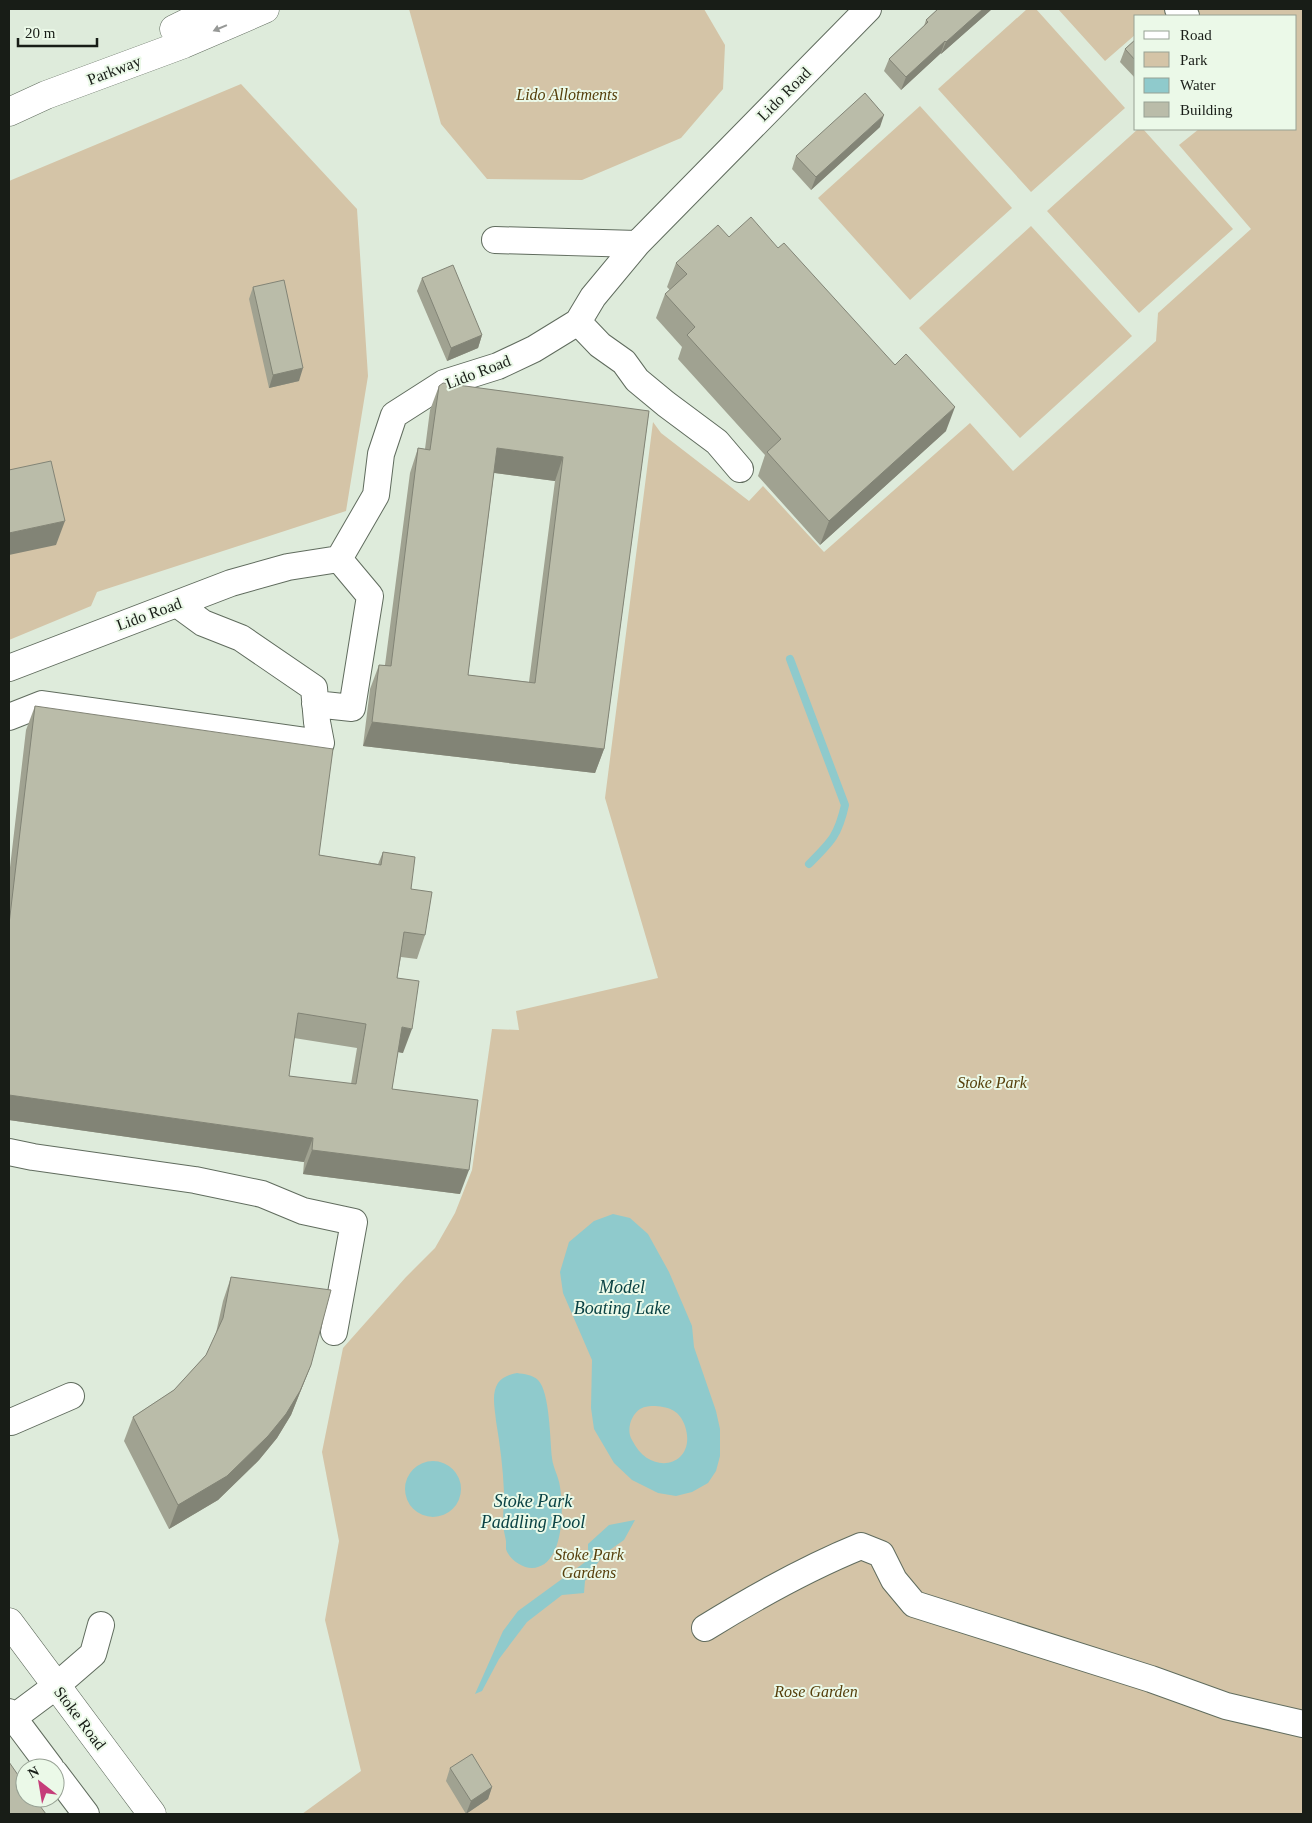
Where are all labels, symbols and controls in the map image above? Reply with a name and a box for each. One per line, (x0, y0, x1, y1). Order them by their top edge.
scale bar (18, 15, 96, 47)
legend (1134, 15, 1297, 130)
text: 20 m (25, 25, 56, 41)
one-way arrow (213, 25, 227, 33)
text: Road (1180, 27, 1212, 43)
street label: Parkway (85, 52, 144, 89)
text: Park (1180, 52, 1208, 68)
street label: Lido Road (754, 64, 814, 124)
text: Water (1180, 77, 1215, 93)
park label: Lido Allotments (515, 86, 618, 103)
text: Building (1180, 102, 1233, 118)
street label: Lido Road (443, 352, 513, 392)
street label: Lido Road (114, 594, 184, 634)
park label: Stoke Park (957, 1074, 1028, 1091)
water label: Model Boating Lake (574, 1277, 670, 1318)
water label: Stoke Park Paddling Pool (480, 1491, 585, 1532)
park label: Stoke Park Gardens (554, 1546, 625, 1581)
street label: Stoke Road (51, 1683, 109, 1753)
park label: Rose Garden (773, 1683, 858, 1700)
north arrow (15, 1758, 65, 1808)
text: N (25, 1763, 42, 1781)

